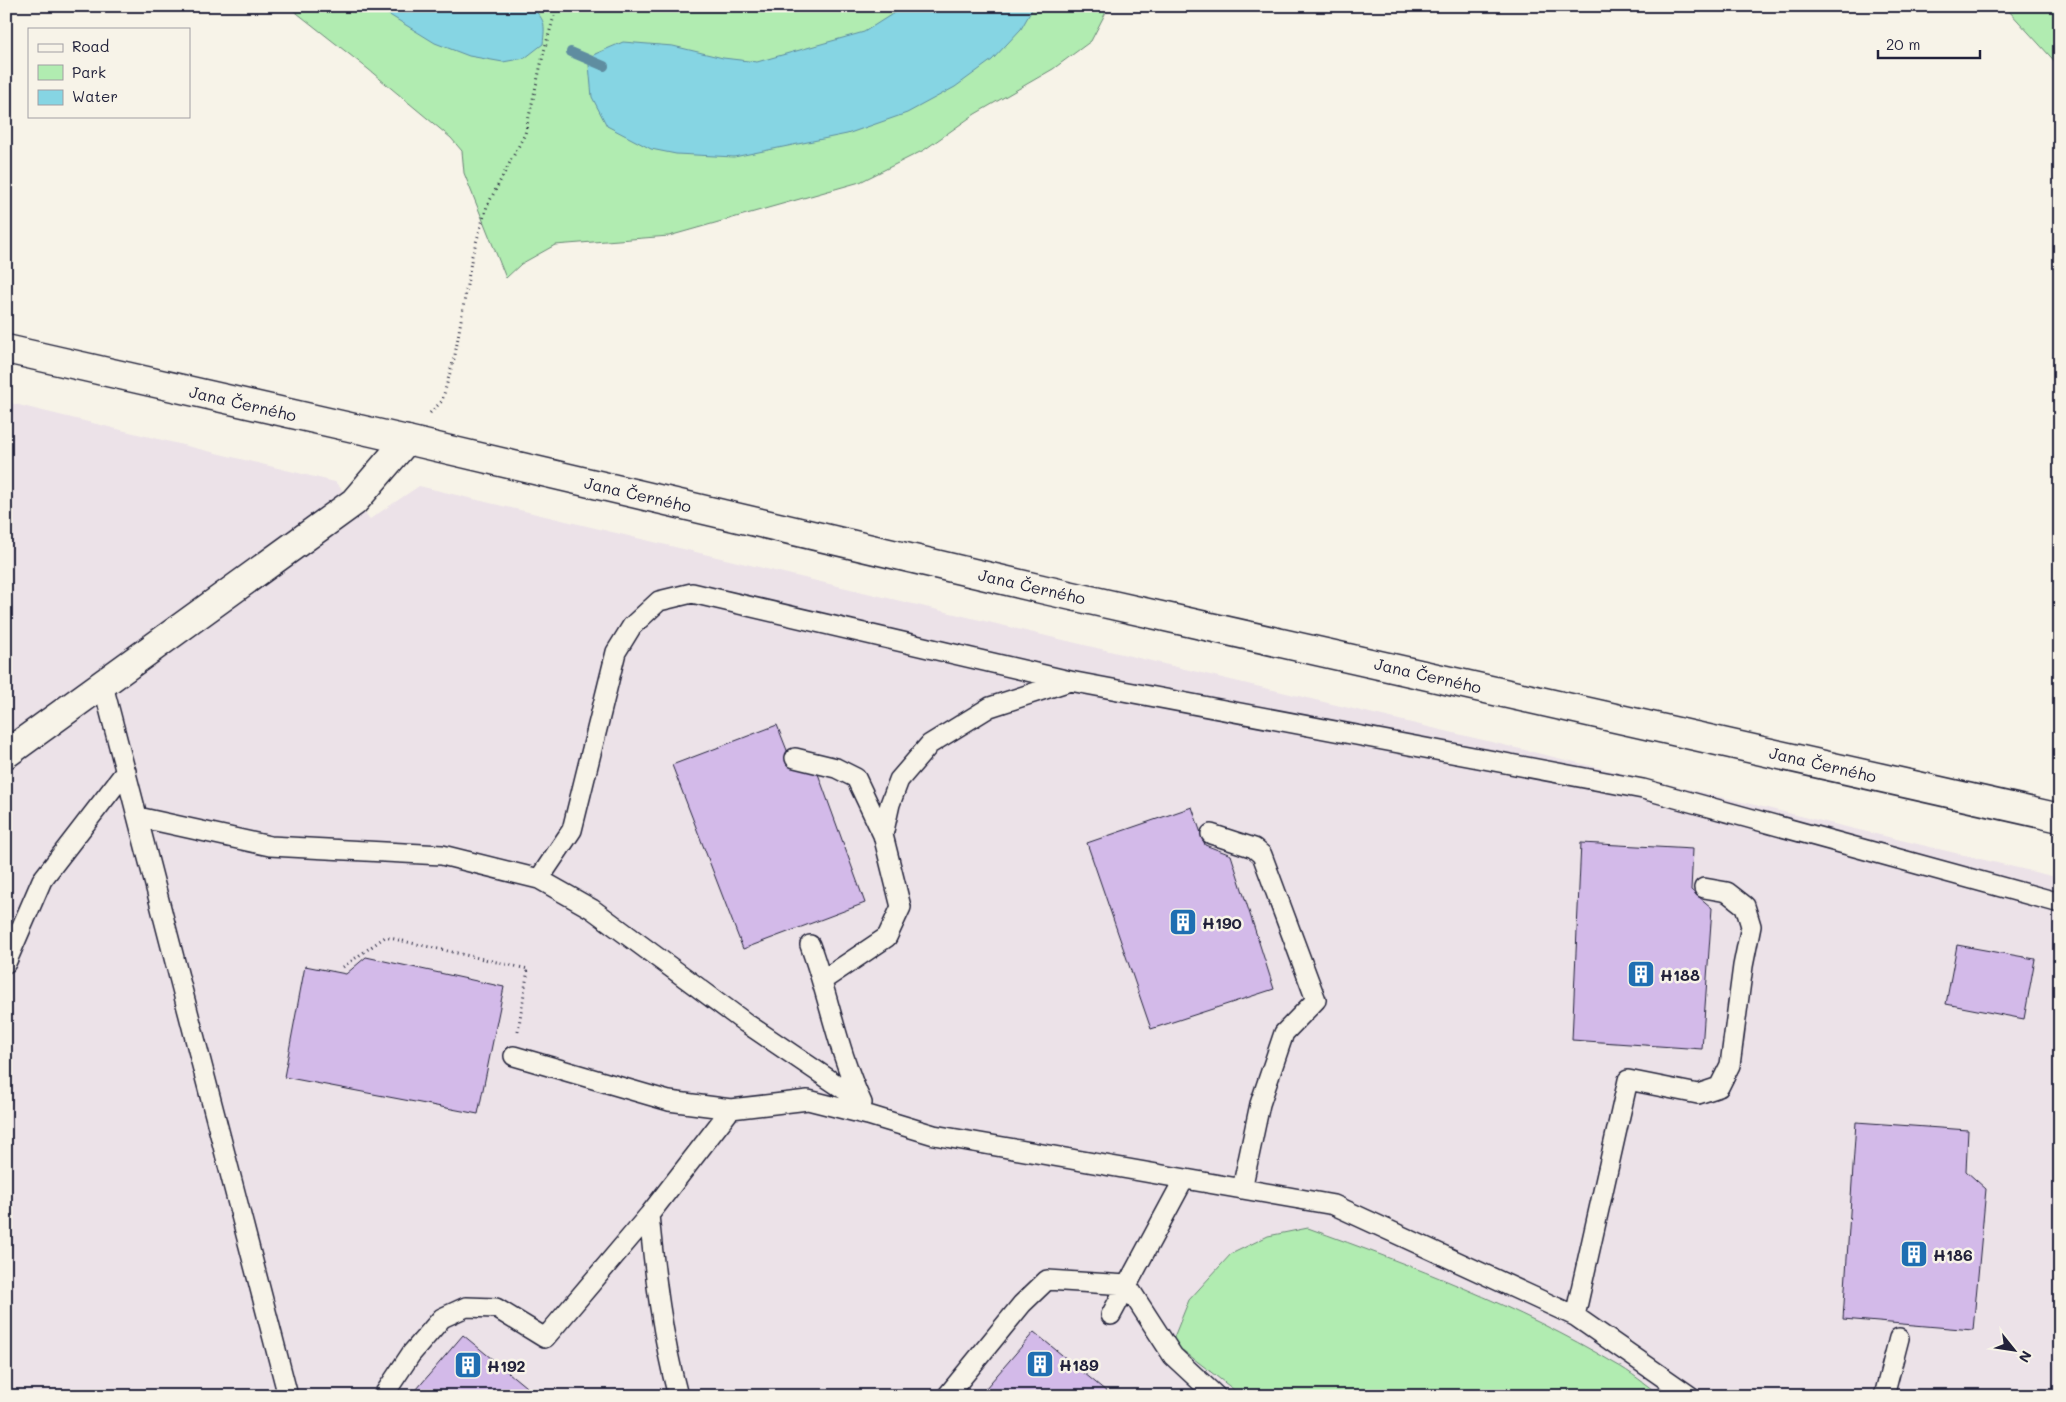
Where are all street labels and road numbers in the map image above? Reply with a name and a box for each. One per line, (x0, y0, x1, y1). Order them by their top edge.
street label: Jana Černého (187, 380, 299, 426)
street label: Jana Černého (582, 471, 694, 517)
street label: Jana Černého (976, 563, 1088, 609)
street label: Jana Černého (1372, 652, 1484, 698)
street label: Jana Černého (1767, 741, 1879, 787)

